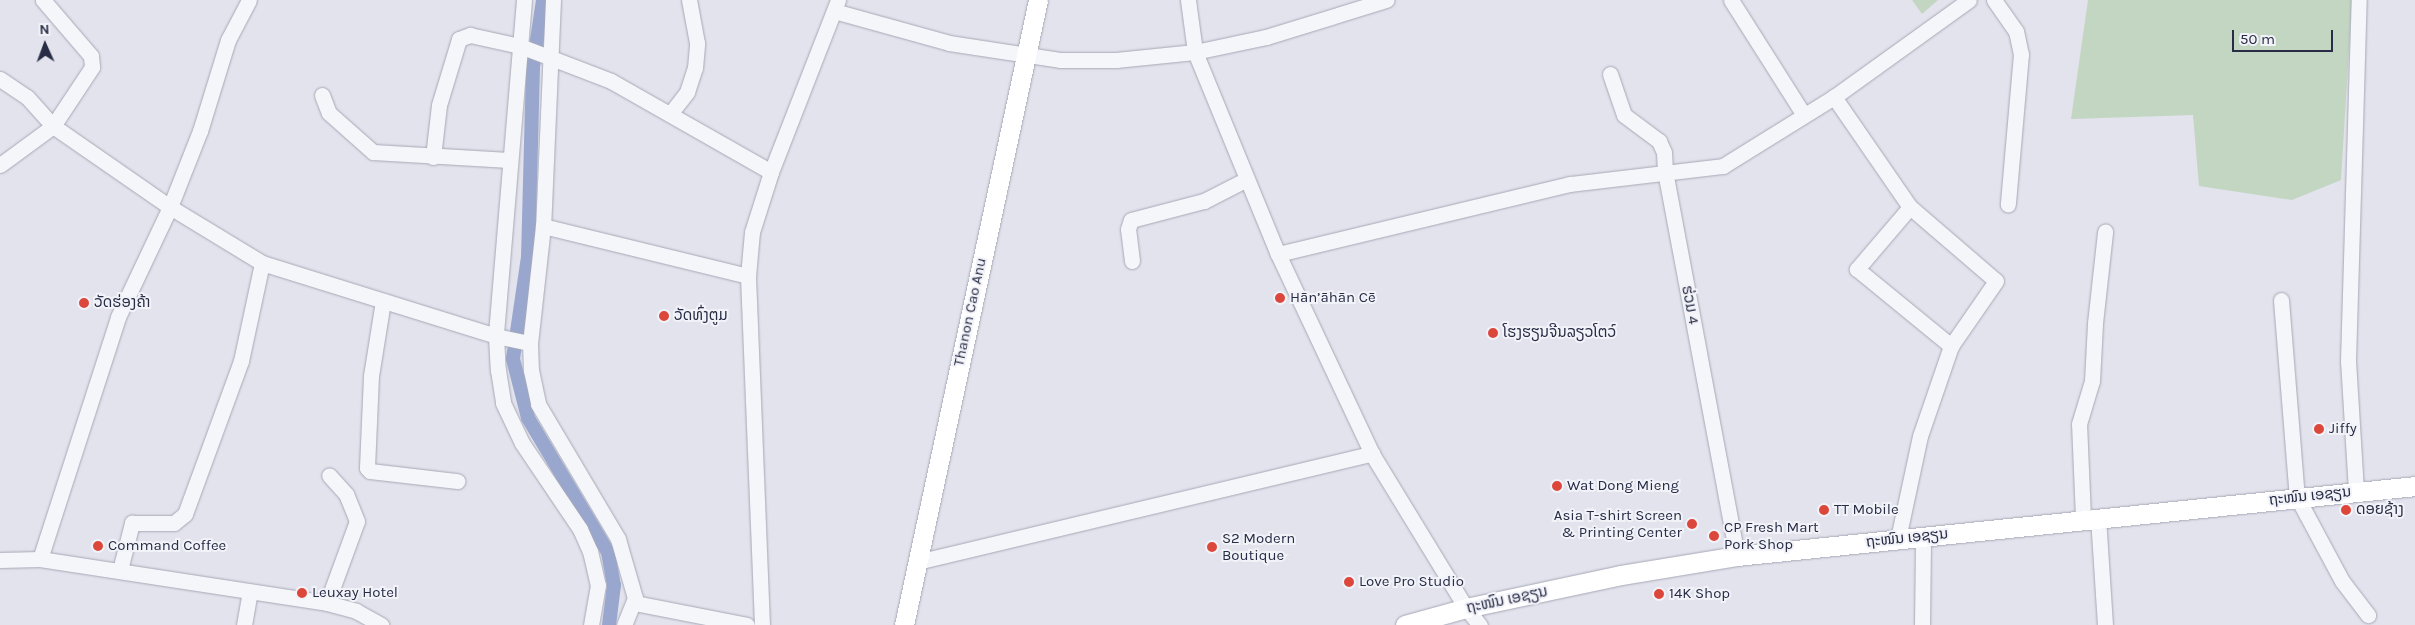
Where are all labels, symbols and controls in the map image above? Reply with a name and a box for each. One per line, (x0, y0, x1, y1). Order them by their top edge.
north arrow (20, 20, 70, 70)
scale bar (2235, 20, 2336, 52)
text: N (39, 21, 50, 38)
text: 50 m (2240, 30, 2275, 48)
street label: Thanon Cao Anu (950, 256, 990, 368)
street label: ຮ່ວມ 4 (1677, 284, 1703, 326)
place label: Hān’āhān Cē (1290, 289, 1376, 307)
marker: Hān’āhān Cē (1274, 292, 1286, 304)
place label: ວັດຮ່ອງຄ້າ (94, 294, 150, 312)
marker: ວັດຮ່ອງຄ້າ (78, 297, 90, 309)
place label: ວັດທົ່ງຕູມ (674, 307, 728, 325)
marker: ວັດທົ່ງຕູມ (658, 310, 670, 322)
place label: ໂຮງຮຽນຈີນລຽວໂຕວ໌ (1503, 324, 1616, 342)
marker: ໂຮງຮຽນຈີນລຽວໂຕວ໌ (1487, 327, 1499, 339)
place label: Jiffy (2329, 420, 2357, 438)
marker: Jiffy (2313, 423, 2325, 435)
place label: Wat Dong Mieng (1567, 477, 1679, 495)
marker: Wat Dong Mieng (1551, 480, 1563, 492)
street label: ຖະໜົນ ເອຊຽນ (2268, 483, 2352, 509)
place label: TT Mobile (1834, 501, 1899, 519)
place label: ດອຍຊ້າງ (2356, 501, 2404, 519)
marker: TT Mobile (1818, 504, 1830, 516)
marker: ດອຍຊ້າງ (2340, 504, 2352, 516)
place label: Asia T-shirt Screen & Printing Center (1554, 506, 1682, 541)
marker: Asia T-shirt Screen & Printing Center (1686, 518, 1698, 530)
place label: CP Fresh Mart Pork Shop (1724, 518, 1819, 553)
street label: ຖະໜົນ ເອຊຽນ (1865, 525, 1949, 551)
place label: S2 Modern Boutique (1222, 529, 1295, 564)
marker: CP Fresh Mart Pork Shop (1708, 530, 1720, 542)
place label: Command Coffee (108, 537, 226, 555)
marker: Command Coffee (92, 540, 104, 552)
marker: S2 Modern Boutique (1206, 541, 1218, 553)
place label: Love Pro Studio (1359, 573, 1464, 591)
marker: Love Pro Studio (1343, 576, 1355, 588)
street label: ຖະໜົນ ເອຊຽນ (1465, 583, 1549, 617)
place label: Leuxay Hotel (312, 584, 398, 602)
place label: 14K Shop (1669, 585, 1730, 603)
marker: Leuxay Hotel (296, 587, 308, 599)
marker: 14K Shop (1653, 588, 1665, 600)

